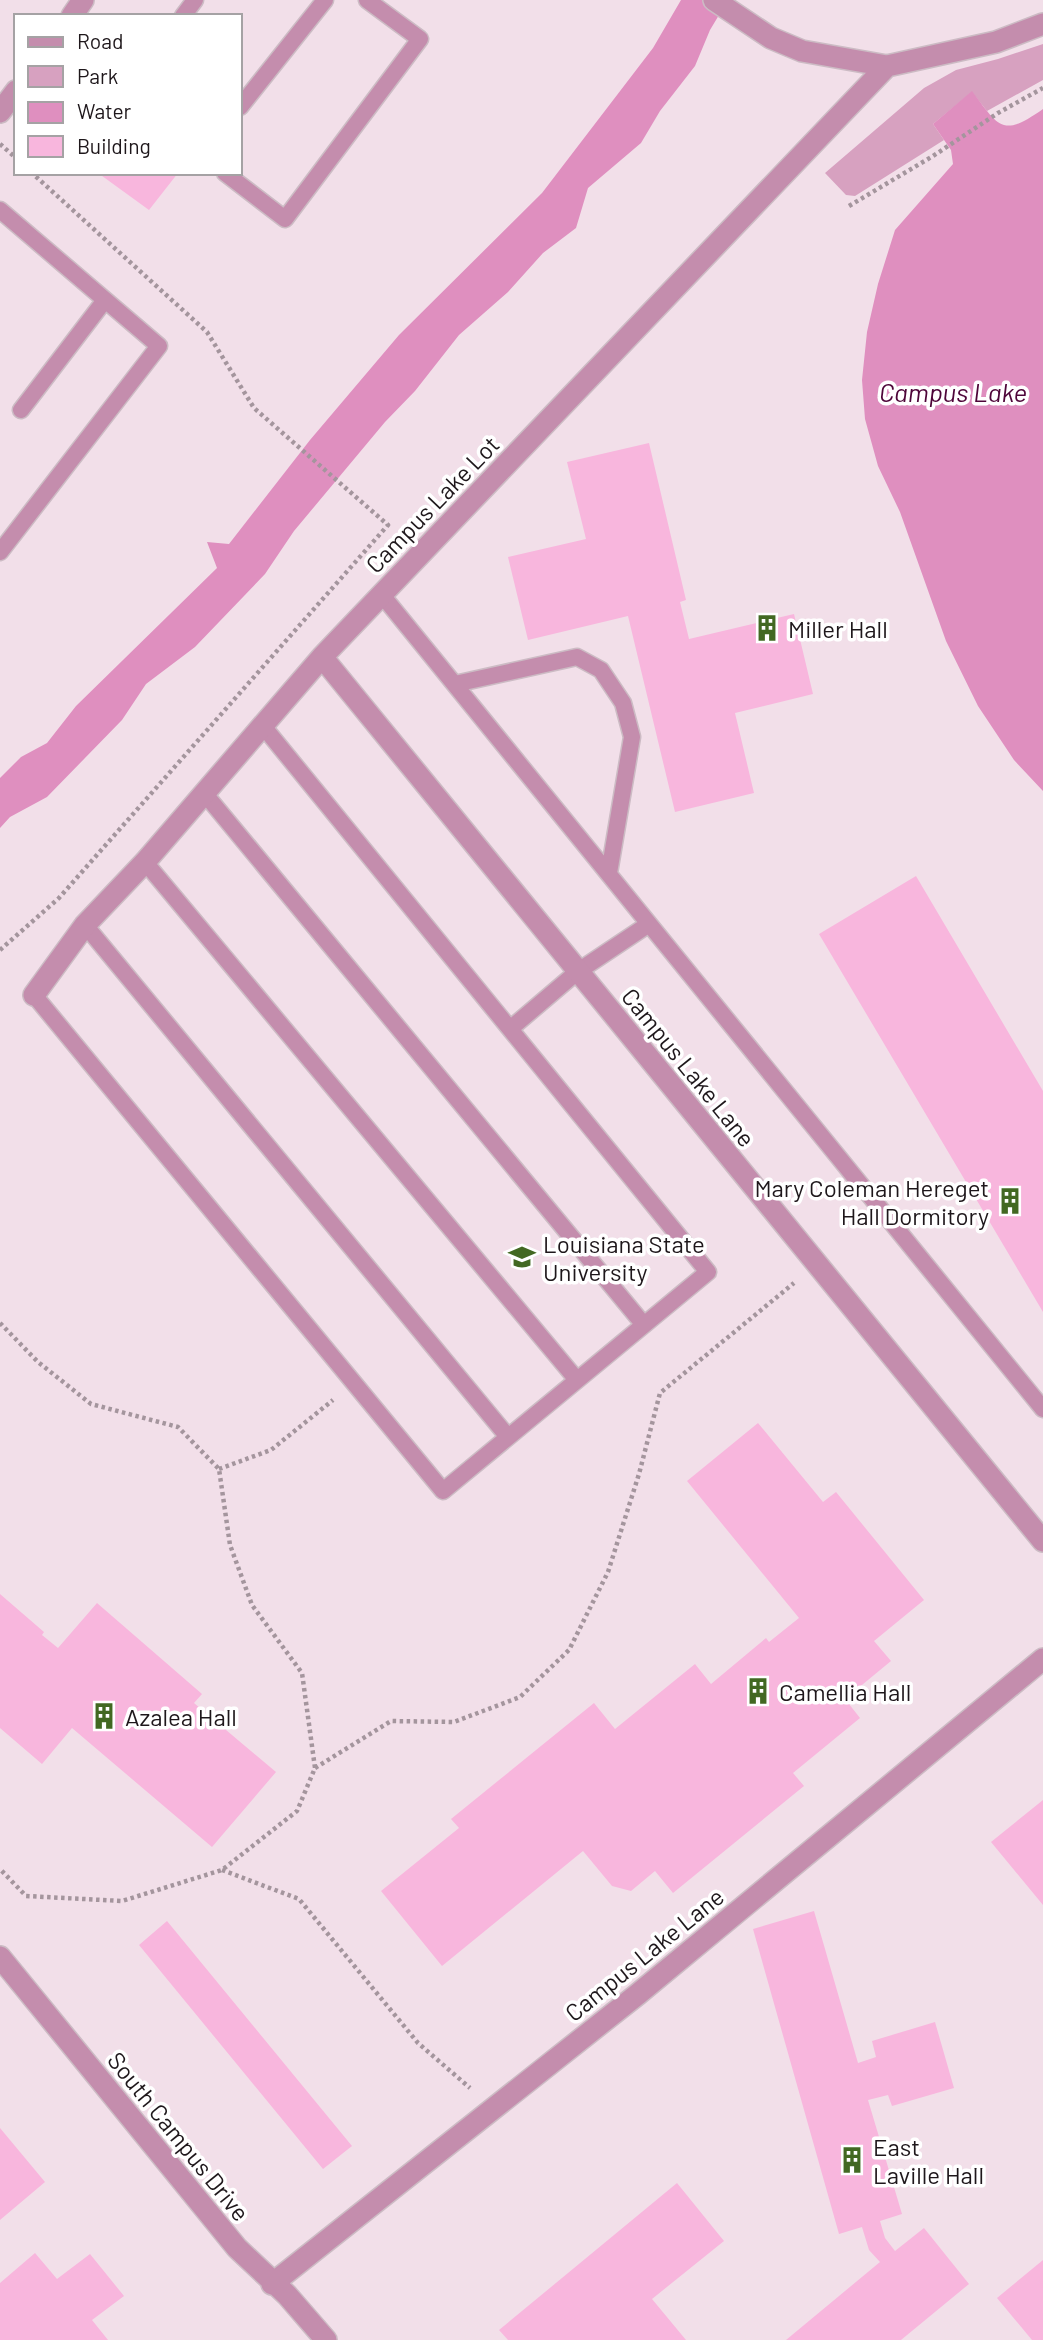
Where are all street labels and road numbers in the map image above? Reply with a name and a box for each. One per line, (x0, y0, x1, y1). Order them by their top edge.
street label: Campus Lake Lot (359, 429, 505, 579)
street label: Campus Lake Lane (616, 982, 762, 1152)
street label: Campus Lake Lane (559, 1881, 729, 2027)
street label: South Campus Drive (102, 2046, 256, 2226)

